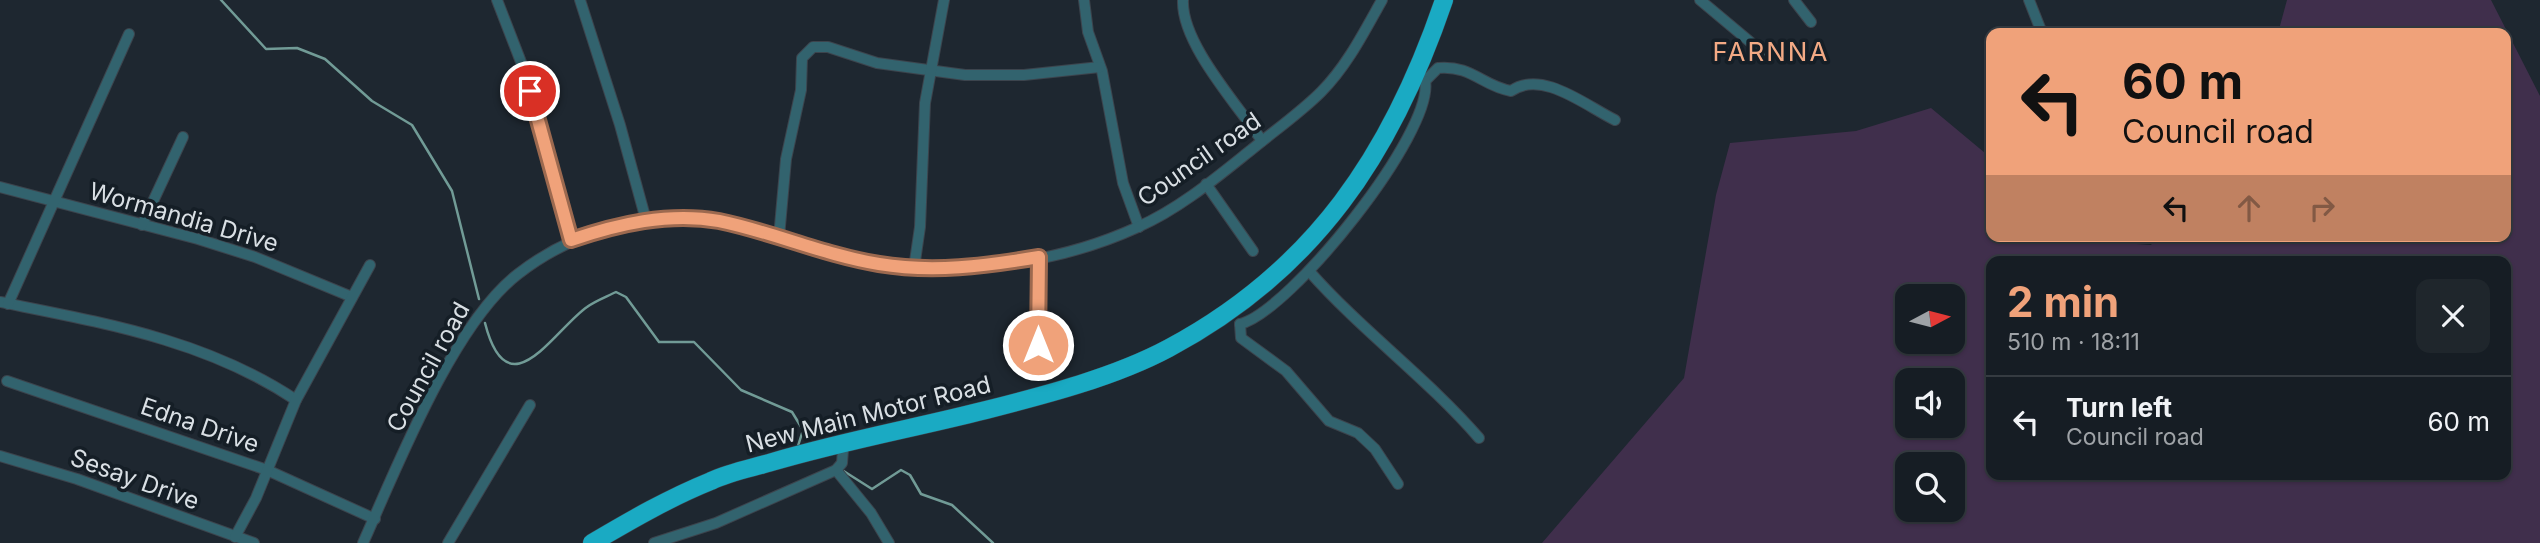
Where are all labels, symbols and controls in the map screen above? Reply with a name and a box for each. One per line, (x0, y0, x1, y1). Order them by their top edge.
district label: FARNNA (1713, 36, 1829, 67)
text: 60 m (2122, 52, 2243, 111)
icon: left (2007, 56, 2098, 147)
pin (500, 61, 560, 121)
icon: arrive (511, 72, 549, 110)
street label: Council road (1132, 106, 1266, 212)
text: Council road (2122, 112, 2314, 151)
street label: Wormandia Drive (86, 176, 282, 258)
icon: left (2157, 189, 2195, 227)
icon: ahead (2230, 189, 2268, 227)
icon: right (2303, 189, 2341, 227)
text: 2 min (2007, 276, 2119, 327)
button: close (2416, 279, 2490, 353)
north arrow (1895, 284, 1965, 354)
map controls (1895, 284, 1965, 522)
street label: Council road (380, 297, 476, 437)
position arrow (1001, 308, 1075, 382)
text: 510 m · 18:11 (2007, 328, 2140, 356)
button: sound (1895, 368, 1965, 438)
street label: New Main Motor Road (742, 369, 994, 459)
street label: Edna Drive (137, 391, 263, 459)
text: Turn left (2066, 392, 2172, 423)
icon: left (2007, 403, 2045, 441)
text: 60 m (2427, 406, 2490, 437)
text: Council road (2066, 423, 2204, 451)
street label: Sesay Drive (67, 442, 203, 516)
button: search (1895, 452, 1965, 522)

